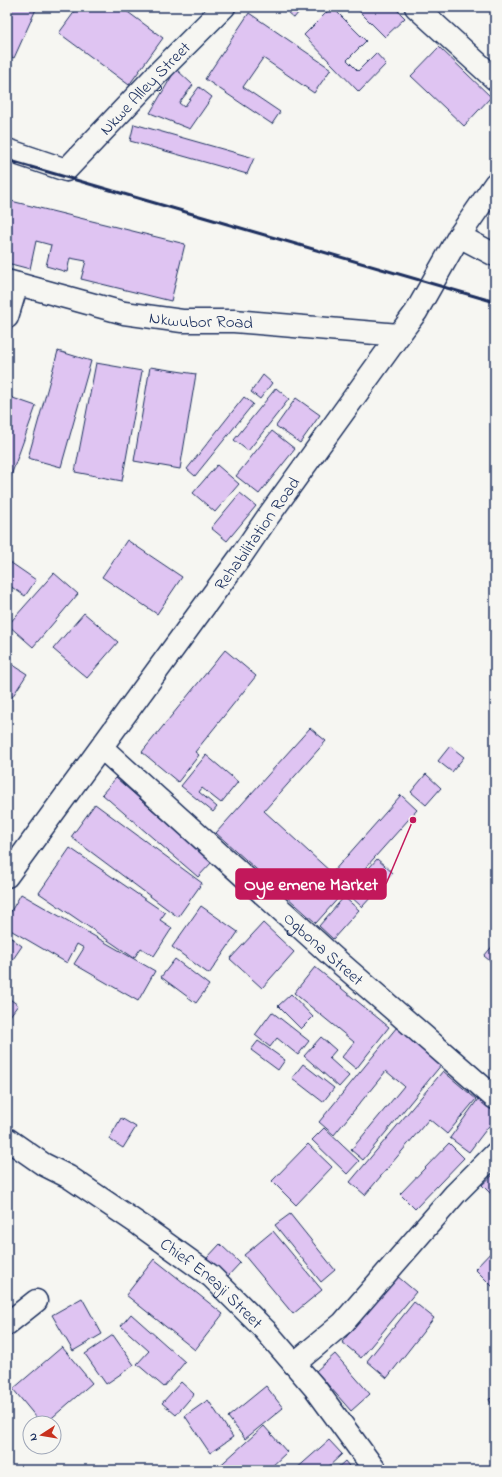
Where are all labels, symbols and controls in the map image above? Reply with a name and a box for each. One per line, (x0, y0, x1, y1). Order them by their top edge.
street label: Nkwe Alley Street (94, 36, 197, 142)
street label: Nkwubor Road (147, 306, 255, 337)
street label: Rehabilitation Road (209, 472, 307, 596)
callout: Oye emene Market (236, 869, 386, 899)
text: Oye emene Market (244, 873, 379, 900)
street label: Ogbona Street (277, 907, 369, 993)
street label: Chief Eneaji Street (154, 1232, 268, 1335)
north arrow (22, 1415, 62, 1455)
text: N (25, 1432, 42, 1442)

